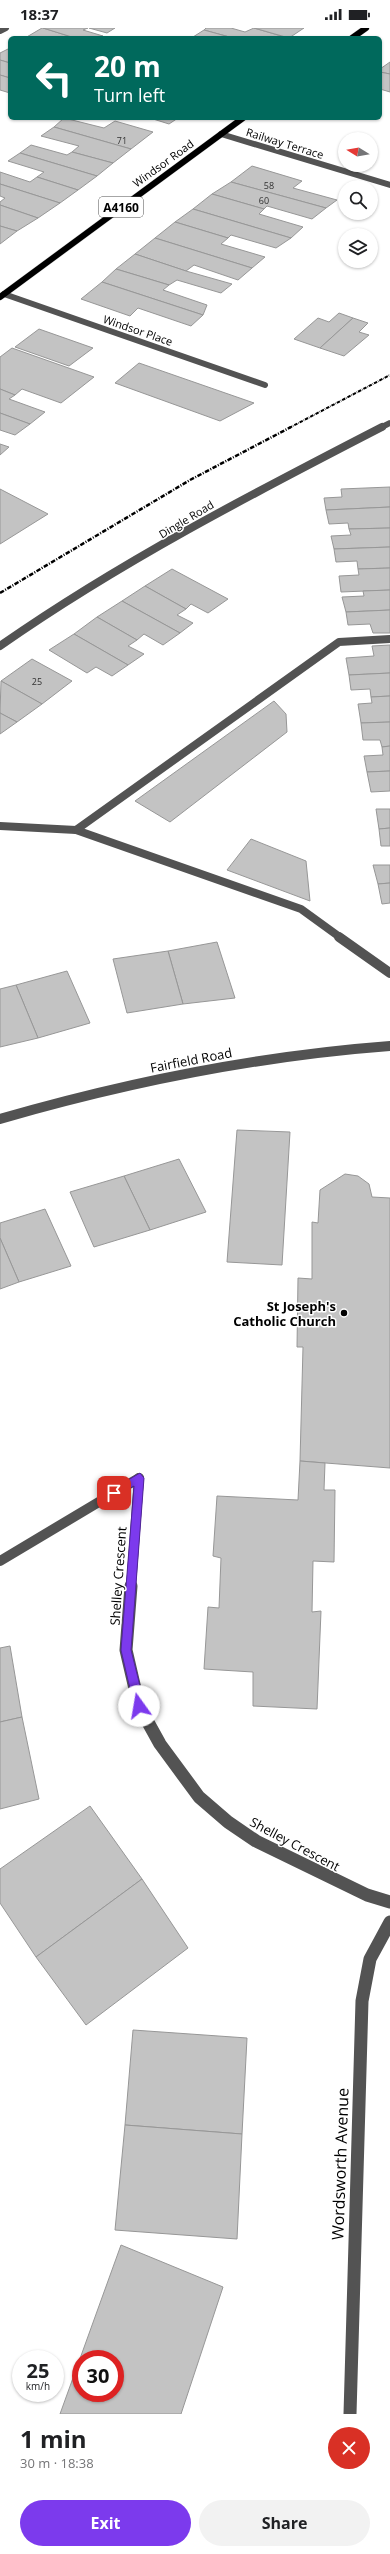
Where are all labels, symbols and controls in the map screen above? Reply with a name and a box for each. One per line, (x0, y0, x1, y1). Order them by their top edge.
text: 18:37 (20, 4, 59, 24)
text: 20 m (94, 47, 161, 85)
icon: left (28, 52, 80, 104)
text: Turn left (94, 83, 165, 107)
street label: Railway Terrace (244, 124, 326, 162)
north arrow (338, 132, 378, 172)
map controls (338, 132, 378, 268)
house number: 71 (117, 134, 127, 147)
street label: Windsor Road (130, 136, 196, 190)
house number: 58 (264, 179, 274, 192)
button: search (338, 180, 378, 220)
house number: 60 (259, 194, 269, 207)
road number: A4160 (99, 197, 143, 217)
button: layers (338, 228, 378, 268)
street label: Windsor Place (101, 311, 175, 349)
street label: Dingle Road (156, 497, 216, 541)
house number: 25 (32, 675, 42, 688)
street label: Fairfield Road (148, 1043, 234, 1077)
place label: St Joseph's Catholic Church (233, 1297, 336, 1330)
marker: St Joseph's Catholic Church (339, 1308, 349, 1318)
pin (97, 1476, 131, 1510)
icon: arrive (103, 1482, 125, 1504)
street label: Shelley Crescent (106, 1525, 130, 1626)
position arrow (118, 1685, 160, 1727)
street label: Shelley Crescent (247, 1813, 343, 1875)
street label: Wordsworth Avenue (326, 2088, 354, 2240)
speed limit sign: 30 (72, 2350, 124, 2402)
text: 25 (27, 2357, 49, 2384)
text: km/h (26, 2379, 50, 2393)
text: 1 min (20, 2422, 87, 2455)
button: close (328, 2427, 370, 2469)
text: 30 m · 18:38 (20, 2454, 94, 2472)
button: Exit (20, 2500, 191, 2546)
button: Share (199, 2500, 370, 2546)

